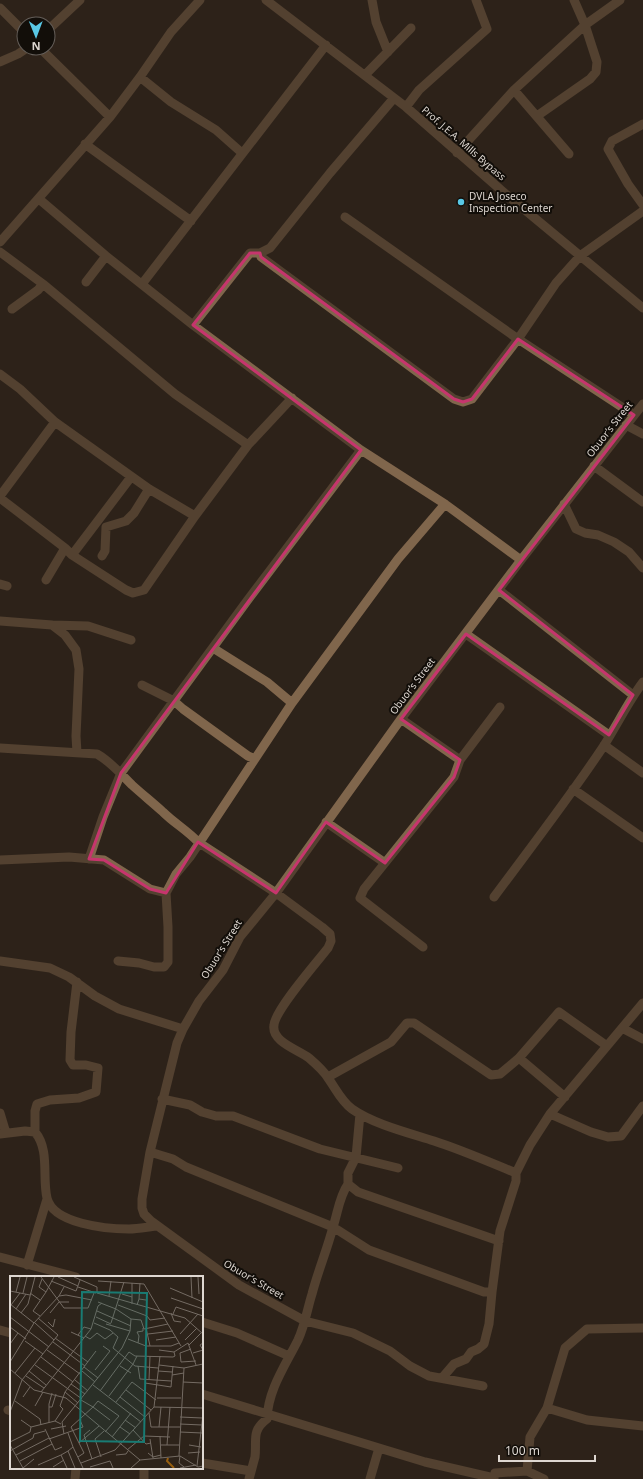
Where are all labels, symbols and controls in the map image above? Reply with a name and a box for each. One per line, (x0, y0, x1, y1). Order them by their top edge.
north arrow (16, 16, 56, 56)
text: N (32, 39, 41, 54)
street label: Prof. J.E.A. Mills Bypass (419, 103, 509, 184)
place label: DVLA Joseco Inspection Center (469, 189, 553, 215)
marker: DVLA Joseco Inspection Center (456, 197, 466, 207)
street label: Obuor’s Street (583, 398, 636, 460)
street label: Obuor’s Street (386, 655, 438, 717)
street label: Obuor’s Street (197, 916, 245, 981)
street label: Obuor’s Street (221, 1256, 287, 1302)
inset map (10, 1276, 203, 1469)
scale bar (499, 1437, 595, 1463)
text: 100 m (505, 1442, 540, 1459)

